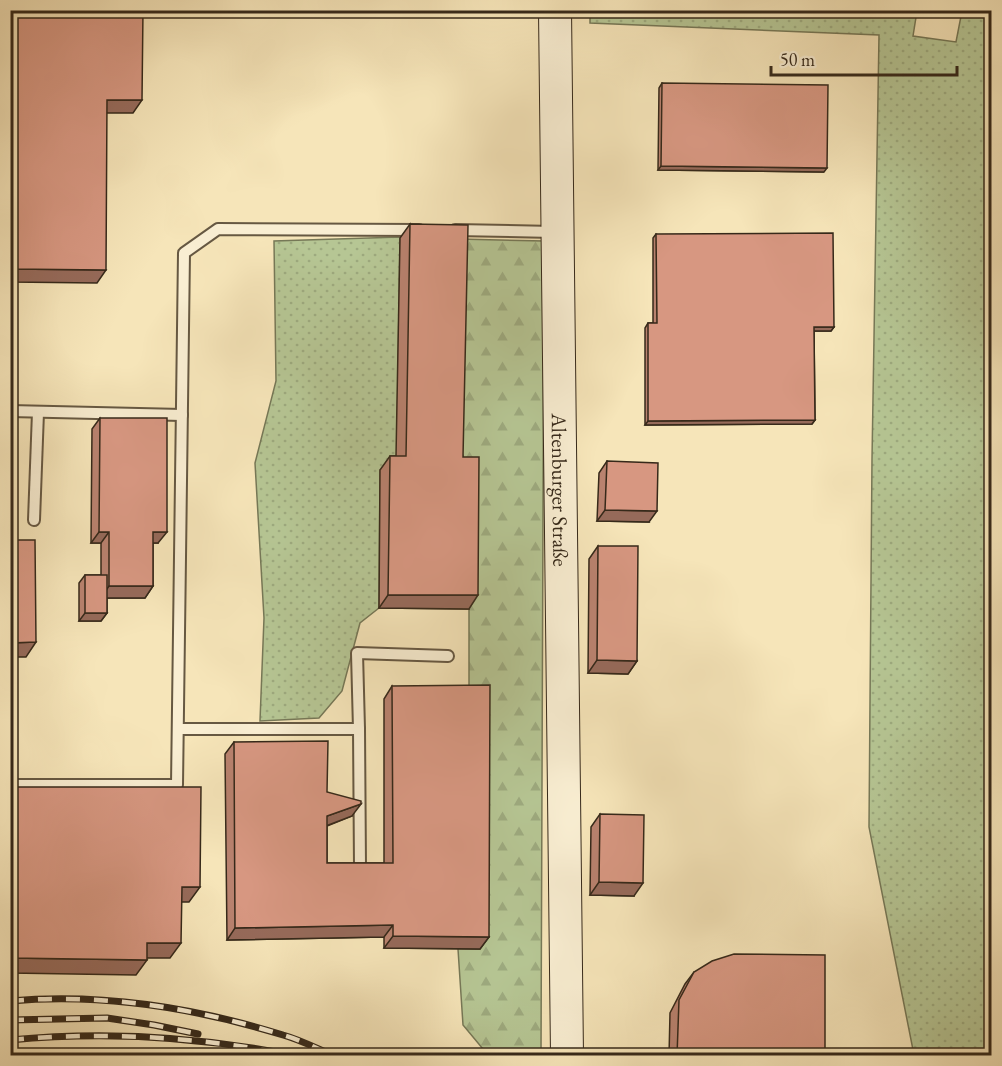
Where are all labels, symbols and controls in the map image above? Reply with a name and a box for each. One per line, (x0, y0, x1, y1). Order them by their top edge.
scale bar (771, 39, 957, 77)
text: 50 m (780, 48, 815, 71)
street label: Altenburger Straße (546, 412, 575, 567)

